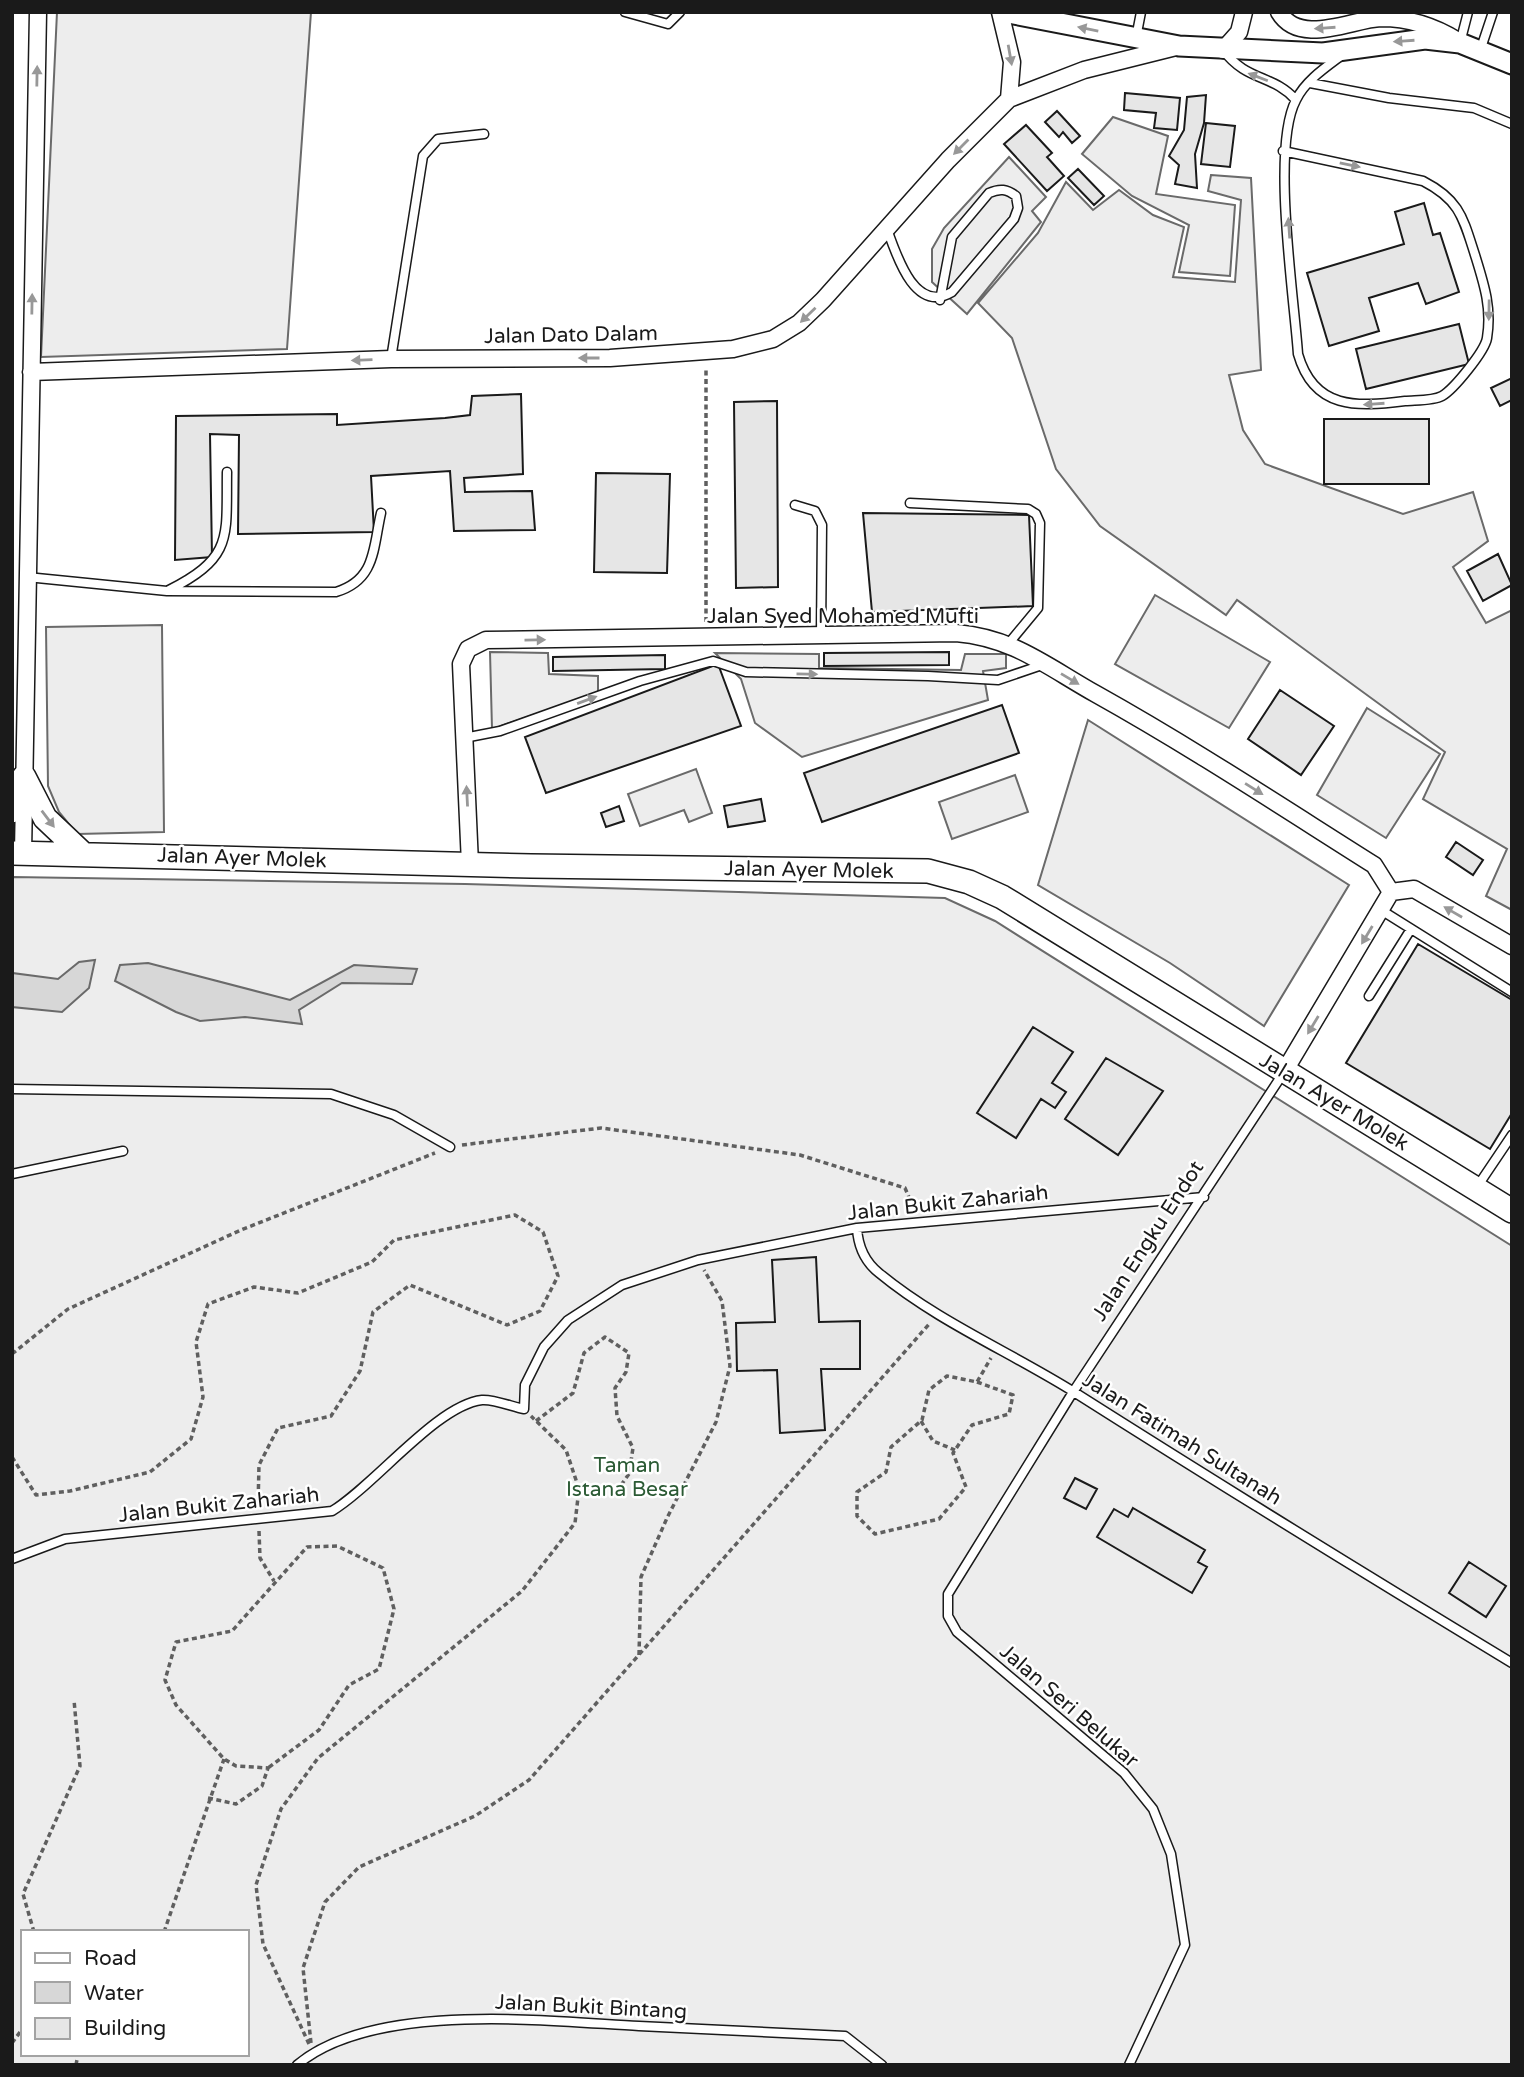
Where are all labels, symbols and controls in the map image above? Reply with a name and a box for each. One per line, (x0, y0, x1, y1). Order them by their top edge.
one-way arrow (1077, 23, 1099, 34)
one-way arrow (1314, 23, 1336, 34)
one-way arrow (1393, 36, 1415, 47)
one-way arrow (1004, 44, 1015, 66)
one-way arrow (31, 65, 42, 87)
one-way arrow (1247, 71, 1268, 82)
one-way arrow (952, 139, 969, 156)
one-way arrow (1339, 160, 1361, 171)
one-way arrow (1283, 217, 1294, 239)
one-way arrow (27, 293, 38, 315)
one-way arrow (1483, 299, 1494, 321)
one-way arrow (799, 307, 816, 324)
street label: Jalan Dato Dalam (484, 321, 658, 349)
one-way arrow (578, 353, 600, 364)
one-way arrow (350, 355, 372, 366)
one-way arrow (1363, 399, 1385, 410)
street label: Jalan Syed Mohamed Mufti (707, 604, 979, 629)
one-way arrow (524, 634, 546, 645)
one-way arrow (796, 668, 818, 679)
one-way arrow (1060, 672, 1079, 685)
one-way arrow (577, 694, 598, 705)
one-way arrow (1244, 783, 1263, 796)
one-way arrow (461, 785, 472, 807)
one-way arrow (41, 810, 55, 829)
street label: Jalan Ayer Molek (157, 843, 327, 873)
street label: Jalan Ayer Molek (724, 856, 894, 884)
one-way arrow (1443, 905, 1462, 918)
one-way arrow (1361, 926, 1373, 945)
one-way arrow (1306, 1016, 1319, 1035)
street label: Jalan Ayer Molek (1255, 1048, 1413, 1156)
street label: Jalan Engku Endot (1087, 1156, 1209, 1326)
street label: Jalan Bukit Zahariah (846, 1180, 1050, 1226)
street label: Jalan Fatimah Sultanah (1078, 1367, 1286, 1511)
park label: Taman Istana Besar (566, 1453, 688, 1502)
street label: Jalan Bukit Zahariah (117, 1482, 321, 1528)
street label: Jalan Seri Belukar (994, 1639, 1144, 1773)
legend (21, 1930, 248, 2056)
text: Road (84, 1946, 137, 1971)
text: Water (84, 1981, 144, 2006)
street label: Jalan Bukit Bintang (494, 1989, 688, 2025)
text: Building (84, 2016, 166, 2041)

